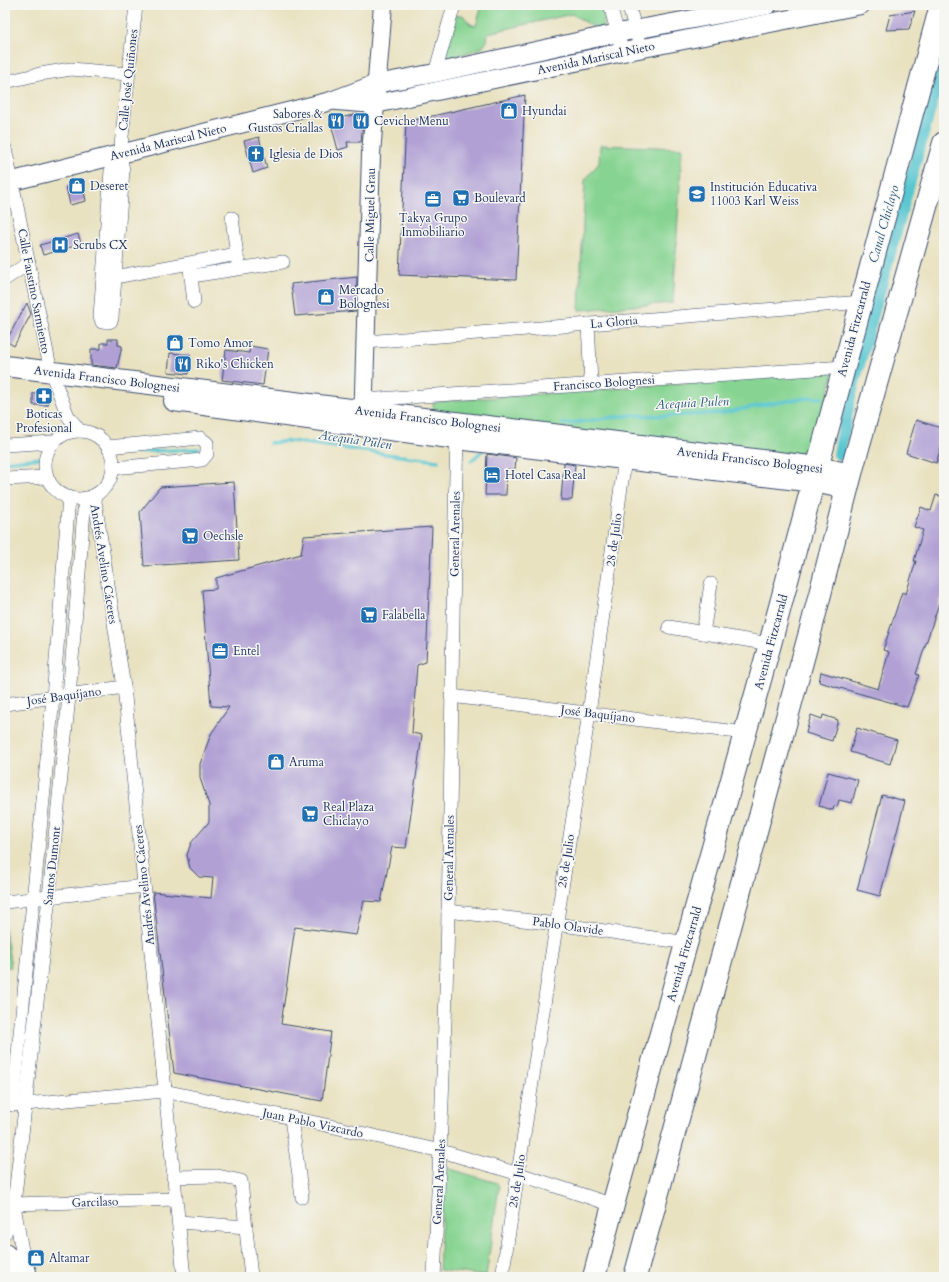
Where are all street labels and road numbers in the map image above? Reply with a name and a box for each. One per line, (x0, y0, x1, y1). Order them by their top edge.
street label: Calle José Quiñones (115, 28, 141, 132)
street label: Avenida Mariscal Nieto (536, 38, 657, 78)
street label: Avenida Mariscal Nieto (108, 120, 228, 164)
street label: Calle Miguel Grau (361, 167, 379, 262)
street label: Calle Faustino Sarmiento (14, 227, 54, 355)
street label: Avenida Fitzcarrald (834, 279, 875, 379)
street label: La Gloria (590, 312, 639, 332)
street label: Avenida Francisco Bolognesi (33, 362, 181, 396)
street label: Francisco Bolognesi (553, 371, 656, 395)
street label: Avenida Francisco Bolognesi (354, 402, 502, 436)
street label: Avenida Francisco Bolognesi (676, 443, 824, 477)
street label: General Arenales (446, 491, 464, 577)
street label: Andrés Avelino Cáceres (87, 503, 121, 625)
street label: 28 de Julio (602, 512, 626, 568)
street label: Avenida Fitzcarrald (751, 592, 792, 692)
street label: José Baquíjano (24, 683, 103, 709)
street label: José Baquíjano (558, 701, 637, 727)
street label: General Arenales (440, 815, 458, 901)
street label: Andrés Avelino Cáceres (130, 824, 158, 946)
street label: Santos Dumont (40, 826, 64, 906)
street label: 28 de Julio (554, 833, 578, 889)
street label: Avenida Fitzcarrald (663, 904, 705, 1004)
street label: Pablo Olavide (532, 913, 604, 939)
street label: Juan Pablo Vizcardo (259, 1104, 365, 1142)
street label: General Arenales (429, 1139, 449, 1225)
street label: 28 de Julio (505, 1153, 529, 1209)
street label: Garcilaso (71, 1193, 119, 1211)

